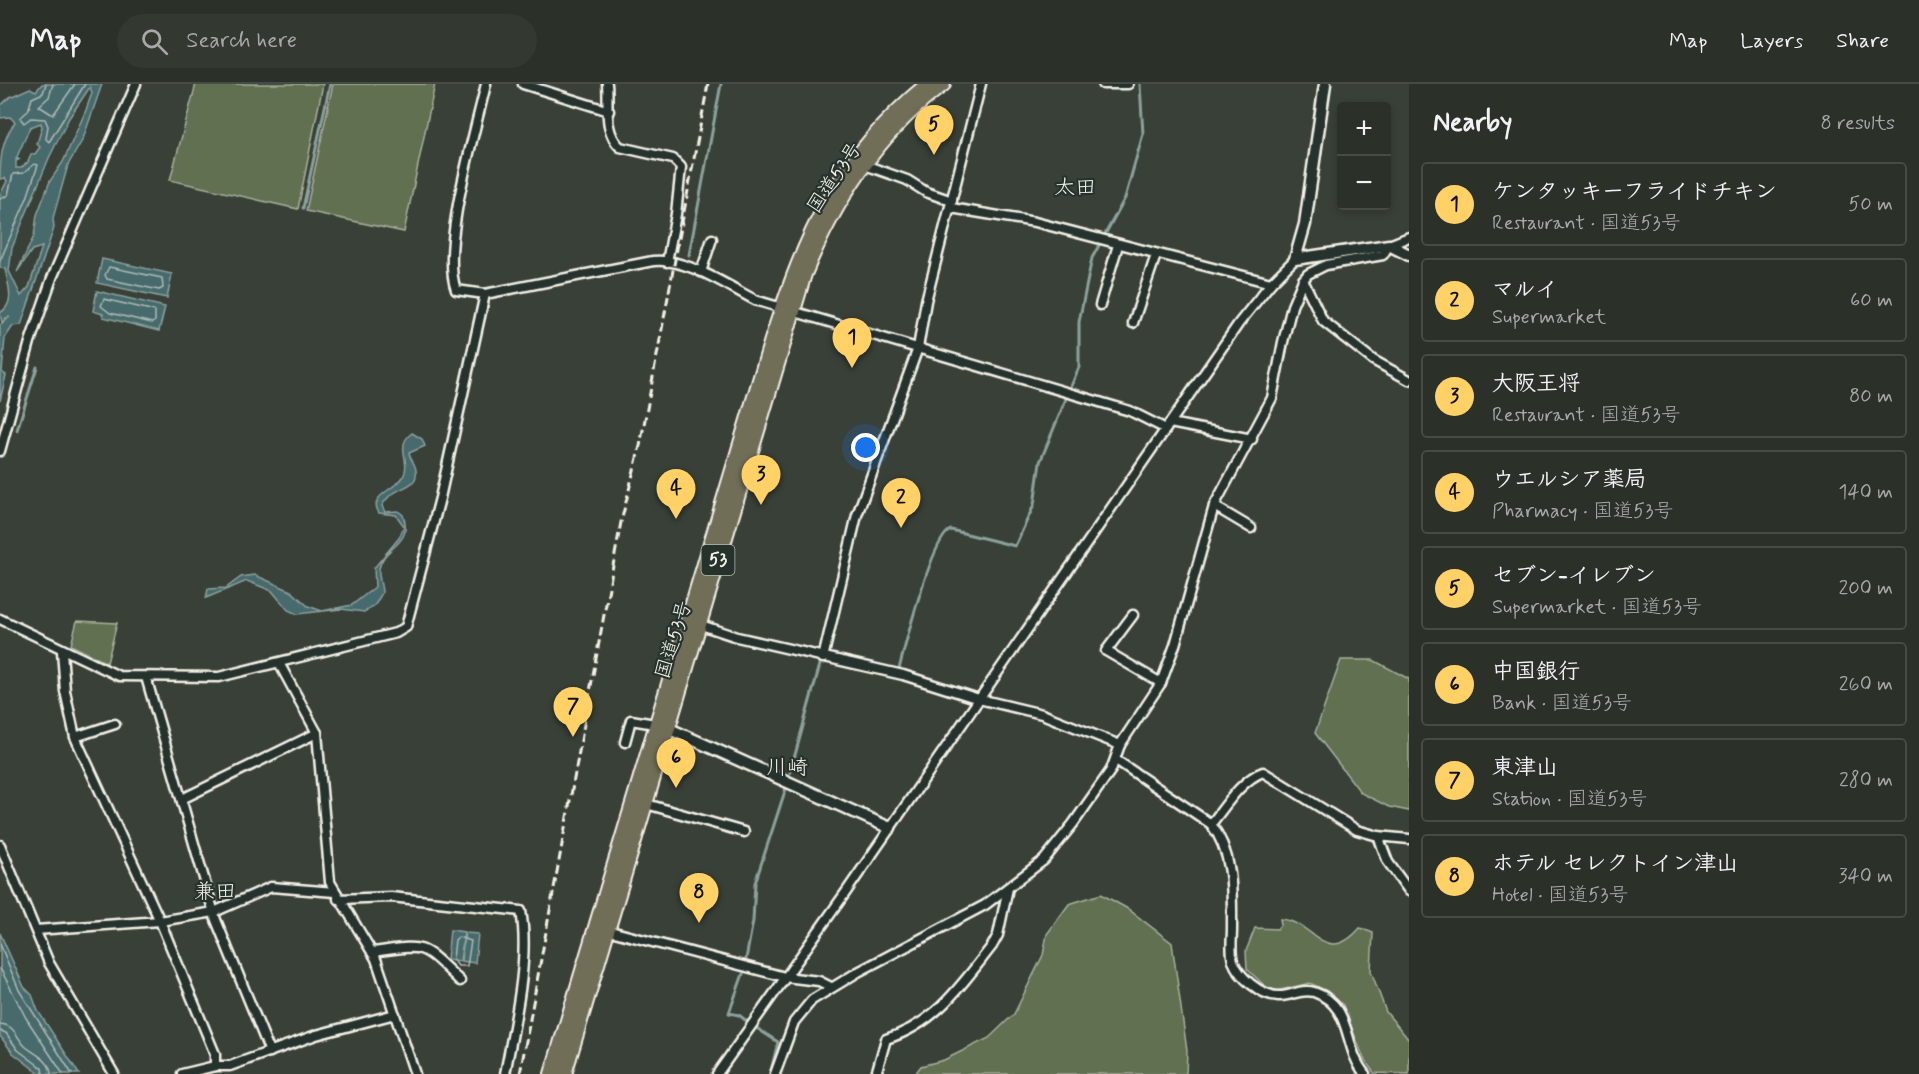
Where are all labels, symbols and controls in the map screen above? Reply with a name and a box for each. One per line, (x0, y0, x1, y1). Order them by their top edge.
search box (117, 14, 537, 68)
text: Map (30, 23, 81, 60)
icon: search (138, 25, 171, 58)
text: Search here (186, 27, 297, 55)
text: Map (1669, 27, 1707, 55)
text: Layers (1740, 27, 1803, 55)
text: Share (1836, 27, 1889, 55)
map controls (1337, 102, 1391, 210)
button: + (1337, 102, 1391, 156)
pin: 5 (914, 106, 954, 155)
text: Nearby (1433, 106, 1512, 140)
text: 8 results (1821, 110, 1895, 137)
street label: 国道53号 (801, 137, 869, 219)
button: − (1337, 156, 1391, 210)
district label: 太田 (1054, 174, 1096, 202)
text: ケンタッキーフライドチキン (1492, 178, 1777, 206)
text: 1 (1450, 191, 1459, 218)
text: 50 m (1848, 191, 1893, 218)
text: Restaurant · 国道53号 (1492, 210, 1681, 237)
text: マルイ (1492, 276, 1558, 304)
text: 2 (1450, 287, 1459, 314)
text: 60 m (1850, 287, 1893, 314)
text: Supermarket (1492, 304, 1606, 331)
pin: 1 (832, 318, 872, 368)
text: 大阪王将 (1492, 370, 1580, 398)
text: 3 (1450, 383, 1459, 410)
text: 80 m (1849, 383, 1893, 410)
text: Restaurant · 国道53号 (1492, 402, 1681, 429)
your location (851, 433, 880, 462)
pin: 3 (742, 456, 780, 505)
text: ウエルシア薬局 (1492, 466, 1646, 494)
pin: 4 (656, 470, 696, 519)
pin: 2 (882, 478, 920, 528)
text: 4 (1449, 479, 1460, 506)
text: 140 m (1839, 479, 1893, 506)
text: Pharmacy · 国道53号 (1492, 498, 1673, 525)
road number: 53 (702, 545, 734, 575)
text: セブン-イレブン (1492, 562, 1656, 590)
text: 5 (1449, 575, 1461, 602)
text: 200 m (1838, 575, 1893, 602)
text: Supermarket · 国道53号 (1492, 594, 1702, 621)
street label: 国道53号 (649, 598, 699, 682)
text: 中国銀行 (1492, 658, 1580, 686)
text: 6 (1449, 671, 1460, 698)
text: 260 m (1839, 671, 1893, 698)
pin: 7 (554, 688, 592, 737)
text: Bank · 国道53号 (1492, 690, 1632, 717)
pin: 6 (656, 738, 696, 788)
district label: 川崎 (766, 754, 808, 782)
text: 東津山 (1492, 754, 1558, 782)
text: 7 (1448, 767, 1461, 794)
text: 280 m (1839, 767, 1893, 794)
text: Station · 国道53号 (1492, 786, 1647, 813)
text: ホテル セレクトイン津山 (1492, 850, 1738, 878)
text: 8 (1449, 863, 1460, 890)
text: 340 m (1838, 863, 1893, 890)
pin: 8 (680, 874, 718, 923)
district label: 兼田 (194, 878, 236, 906)
text: Hotel · 国道53号 (1492, 882, 1629, 909)

